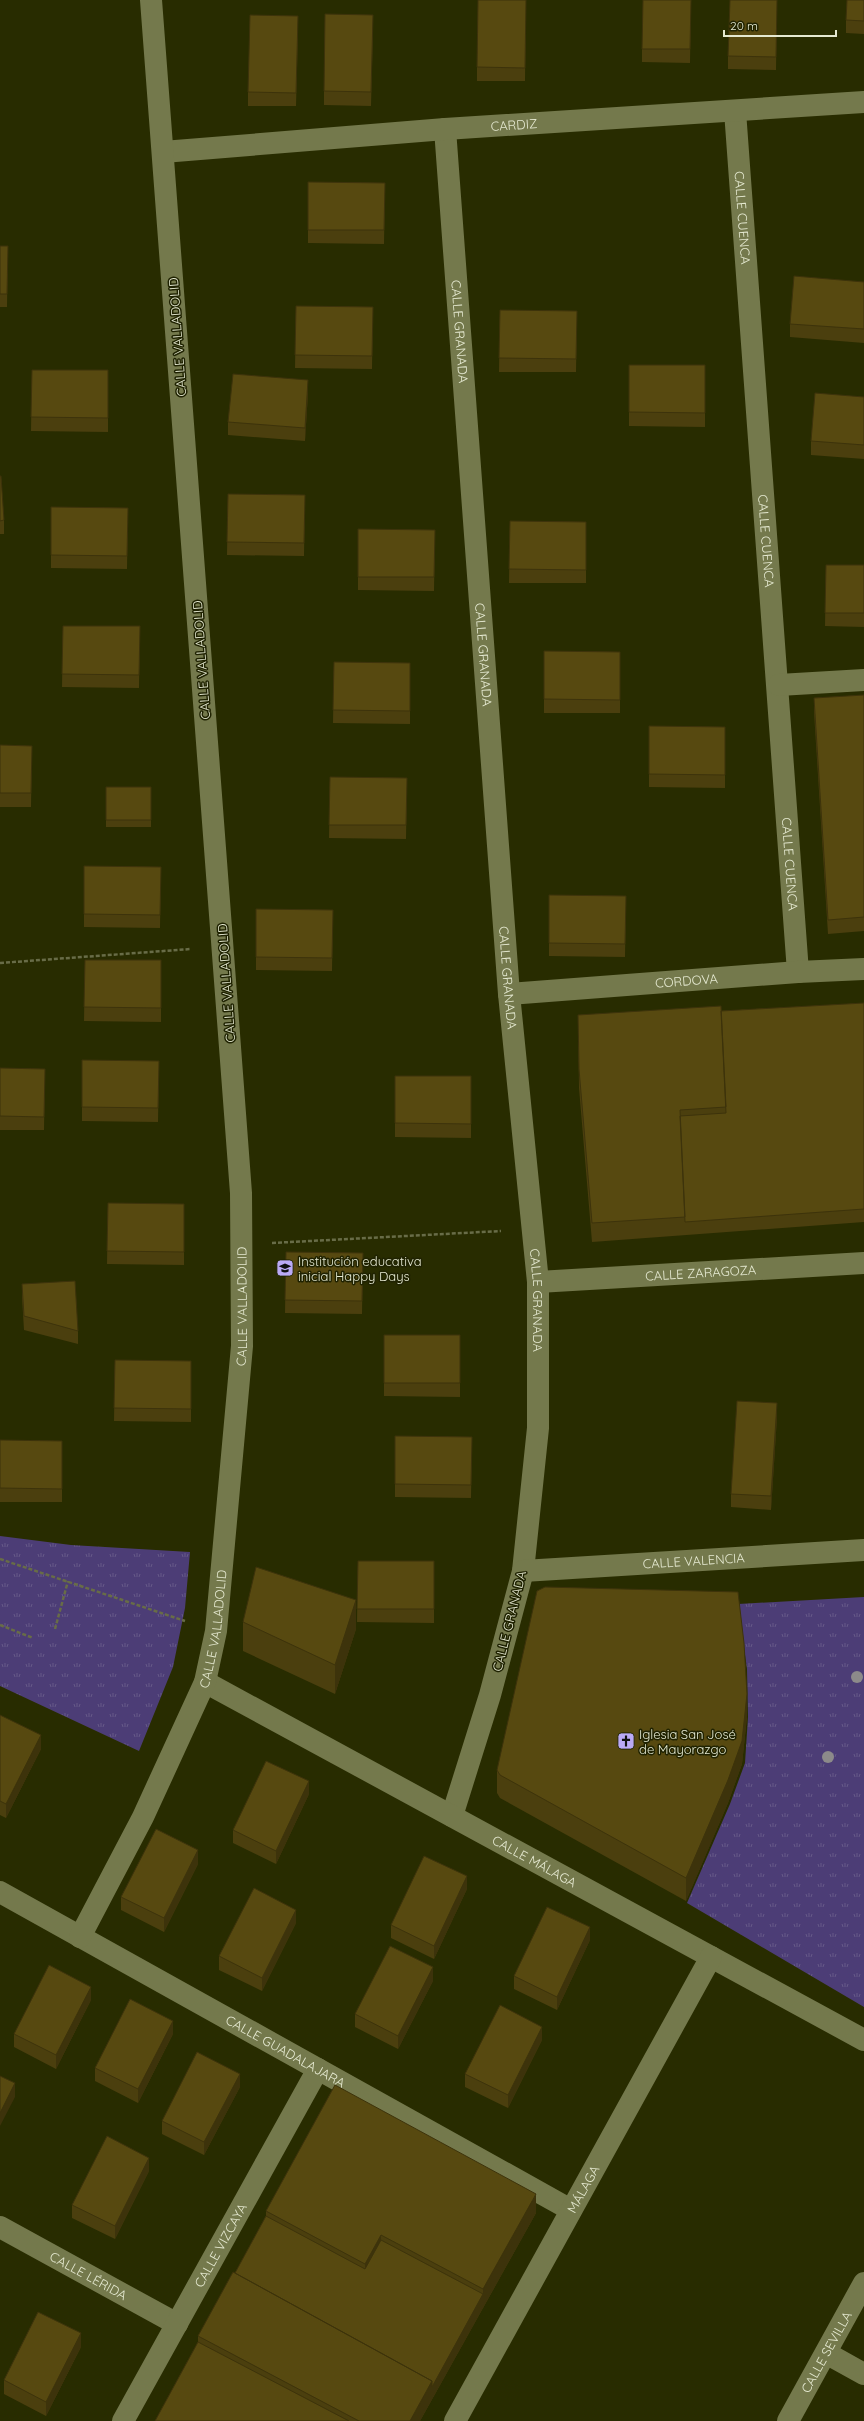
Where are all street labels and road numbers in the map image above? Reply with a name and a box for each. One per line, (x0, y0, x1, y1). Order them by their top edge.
street label: CARDIZ (490, 115, 538, 134)
street label: CALLE CUENCA (731, 171, 754, 265)
street label: CALLE VALLADOLID (165, 277, 189, 397)
street label: CALLE GRANADA (448, 279, 472, 384)
street label: CALLE CUENCA (755, 494, 778, 589)
street label: CALLE VALLADOLID (189, 600, 213, 720)
street label: CALLE GRANADA (472, 602, 496, 707)
street label: CALLE CUENCA (779, 817, 802, 912)
street label: CALLE VALLADOLID (214, 923, 238, 1043)
street label: CALLE GRANADA (496, 925, 521, 1031)
street label: CORDOVA (654, 970, 719, 991)
street label: CALLE VALLADOLID (232, 1247, 250, 1367)
street label: CALLE GRANADA (527, 1248, 546, 1353)
street label: CALLE ZARAGOZA (645, 1261, 757, 1284)
street label: CALLE VALENCIA (642, 1549, 746, 1572)
street label: CALLE GRANADA (489, 1568, 529, 1673)
street label: CALLE VALLADOLID (195, 1569, 230, 1691)
street label: CALLE MÁLAGA (490, 1832, 580, 1891)
street label: CALLE GUADALAJARA (223, 2011, 349, 2091)
street label: MÁLAGA (563, 2162, 603, 2216)
street label: CALLE VIZCAYA (191, 2200, 250, 2290)
street label: CALLE LÉRIDA (47, 2248, 131, 2303)
street label: CALLE SEVILLA (797, 2308, 855, 2395)

